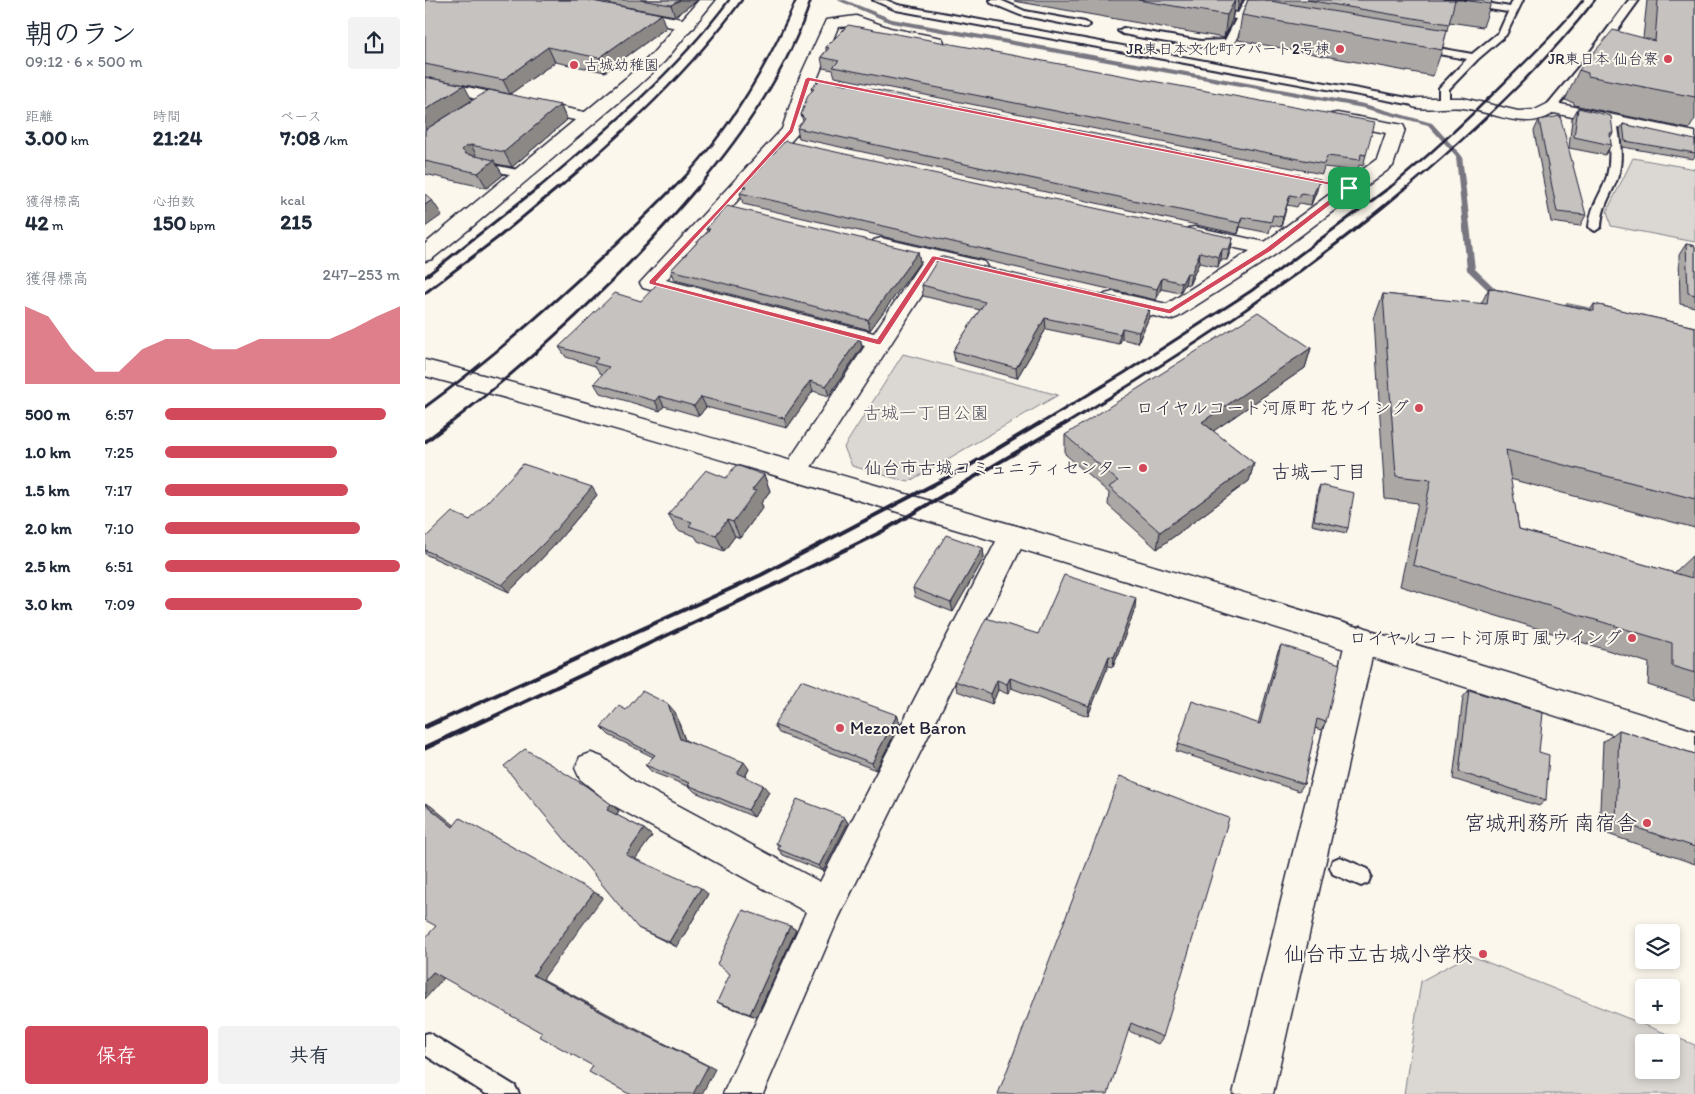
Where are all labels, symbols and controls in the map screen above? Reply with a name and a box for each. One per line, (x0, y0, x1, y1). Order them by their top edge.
text: 朝のラン (25, 16, 137, 50)
button: share (348, 17, 400, 69)
place label: JR東日本文化町アパート2号棟 (1126, 40, 1330, 58)
marker: JR東日本文化町アパート2号棟 (1334, 43, 1346, 55)
place label: JR東日本 仙台寮 (1548, 50, 1658, 68)
text: 09:12 · 6 × 500 m (25, 52, 143, 71)
marker: JR東日本 仙台寮 (1662, 53, 1674, 65)
place label: 古城幼稚園 (584, 56, 659, 74)
marker: 古城幼稚園 (568, 59, 580, 71)
text: 距離 (25, 108, 53, 125)
text: 時間 (153, 108, 181, 125)
text: ペース (280, 108, 322, 125)
text: 3.00 (25, 125, 67, 150)
text: 21:24 (153, 125, 202, 150)
text: 7:08 (280, 125, 320, 150)
text: km (67, 132, 89, 149)
text: /km (320, 132, 348, 149)
pin (1328, 167, 1370, 209)
icon: arrive (1335, 174, 1363, 202)
text: kcal (280, 192, 305, 209)
text: 獲得標高 (25, 193, 81, 210)
text: 心拍数 (153, 193, 195, 210)
text: 215 (280, 209, 312, 234)
text: 42 (25, 210, 49, 235)
text: 150 (153, 210, 186, 235)
text: m (49, 217, 64, 234)
text: bpm (186, 217, 216, 234)
text: 247–253 m (323, 265, 400, 284)
text: 獲得標高 (25, 269, 89, 288)
place label: ロイヤルコート河原町 花ウイング (1136, 397, 1409, 419)
park label: 古城一丁目公園 (863, 402, 989, 424)
marker: ロイヤルコート河原町 花ウイング (1413, 402, 1425, 414)
text: 500 m (25, 405, 70, 424)
text: 6:57 (105, 405, 134, 424)
text: 1.0 km (25, 443, 71, 462)
text: 7:25 (105, 443, 134, 462)
place label: 仙台市古城コミュニティセンター (864, 457, 1133, 479)
district label: 古城一丁目 (1271, 460, 1367, 483)
marker: 仙台市古城コミュニティセンター (1137, 462, 1149, 474)
text: 1.5 km (25, 481, 70, 500)
text: 7:17 (105, 481, 132, 500)
text: 2.0 km (25, 519, 72, 538)
text: 7:10 (105, 519, 134, 538)
text: 2.5 km (25, 557, 71, 576)
text: 6:51 (105, 557, 133, 576)
text: 3.0 km (25, 595, 72, 614)
text: 7:09 (105, 595, 135, 614)
place label: ロイヤルコート河原町 風ウイング (1349, 627, 1622, 649)
marker: ロイヤルコート河原町 風ウイング (1626, 632, 1638, 644)
place label: Mezonet Baron (850, 717, 967, 739)
marker: Mezonet Baron (834, 722, 846, 734)
place label: 宮城刑務所 南宿舎 (1464, 810, 1637, 835)
marker: 宮城刑務所 南宿舎 (1641, 817, 1653, 829)
map controls (1635, 924, 1680, 1079)
button: layers (1635, 924, 1680, 969)
place label: 仙台市立古城小学校 (1284, 941, 1473, 966)
marker: 仙台市立古城小学校 (1477, 948, 1489, 960)
button: + (1635, 979, 1680, 1024)
button: 保存 (25, 1026, 208, 1084)
button: 共有 (218, 1026, 400, 1084)
button: − (1635, 1034, 1680, 1079)

